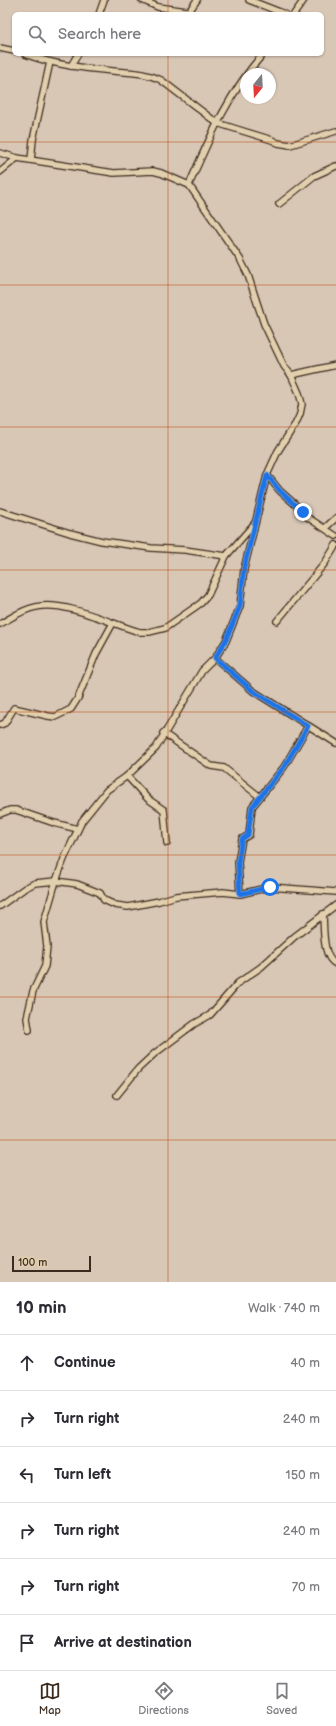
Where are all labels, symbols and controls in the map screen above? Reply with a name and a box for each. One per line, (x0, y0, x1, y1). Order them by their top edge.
search box (12, 12, 324, 56)
icon: search (26, 23, 48, 45)
text: Search here (58, 25, 141, 44)
north arrow (240, 68, 276, 104)
route end (294, 503, 312, 521)
route start (261, 878, 279, 896)
scale bar (12, 1254, 91, 1273)
text: 100 m (18, 1256, 47, 1269)
text: 10 min (16, 1298, 67, 1318)
text: Walk · 740 m (248, 1300, 320, 1316)
icon: ahead (16, 1352, 38, 1374)
text: Continue (54, 1353, 116, 1372)
text: 40 m (290, 1355, 320, 1371)
icon: right (16, 1408, 38, 1430)
text: Turn right (54, 1409, 119, 1428)
text: 240 m (283, 1411, 320, 1427)
icon: left (16, 1464, 38, 1486)
text: Turn left (54, 1465, 111, 1484)
text: 150 m (286, 1467, 320, 1483)
icon: right (16, 1520, 38, 1542)
text: Turn right (54, 1521, 119, 1540)
text: 240 m (283, 1523, 320, 1539)
icon: right (16, 1576, 38, 1598)
text: Turn right (54, 1577, 119, 1596)
text: 70 m (292, 1579, 320, 1595)
icon: arrive (16, 1632, 38, 1654)
text: Arrive at destination (54, 1633, 192, 1652)
tab: Map (39, 1680, 61, 1717)
tab: Directions (138, 1680, 189, 1717)
tab: Saved (266, 1680, 297, 1717)

